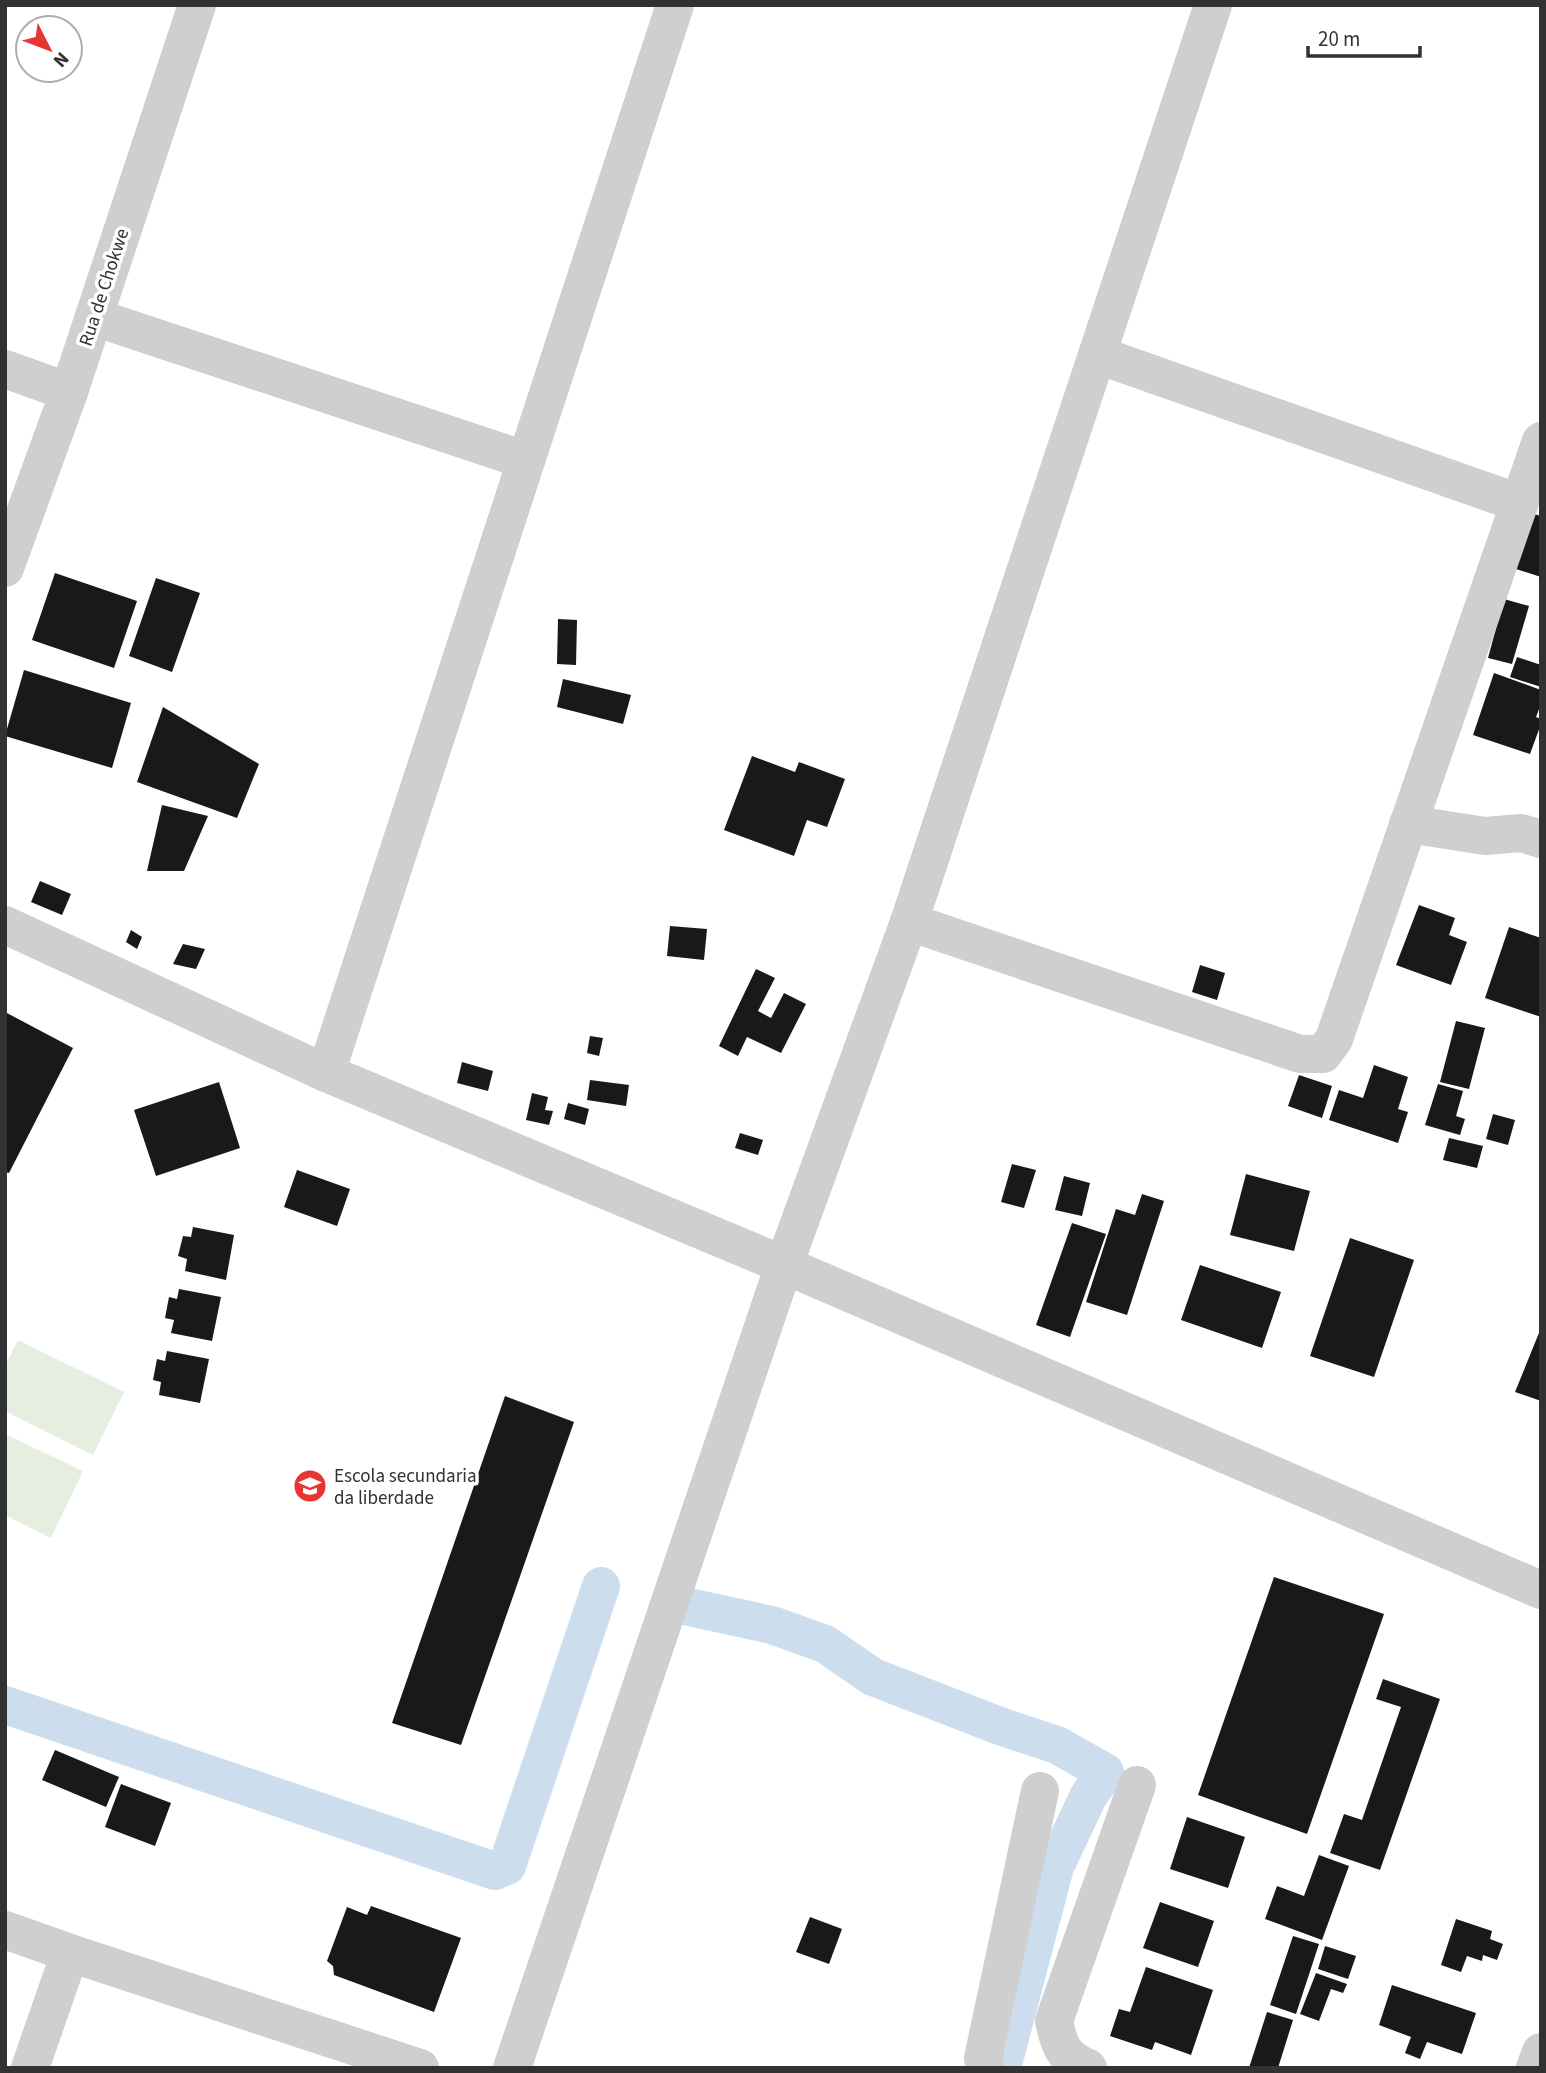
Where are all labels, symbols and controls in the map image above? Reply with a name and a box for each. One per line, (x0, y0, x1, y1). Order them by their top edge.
north arrow (14, 14, 84, 84)
scale bar (1308, 14, 1420, 58)
text: 20 m (1318, 24, 1360, 54)
text: N (46, 46, 75, 73)
street label: Rua de Chokwe (73, 225, 136, 350)
place label: Escola secundaria da liberdade (334, 1463, 477, 1512)
school or university icon: Escola secundaria da liberdade (291, 1467, 329, 1505)

